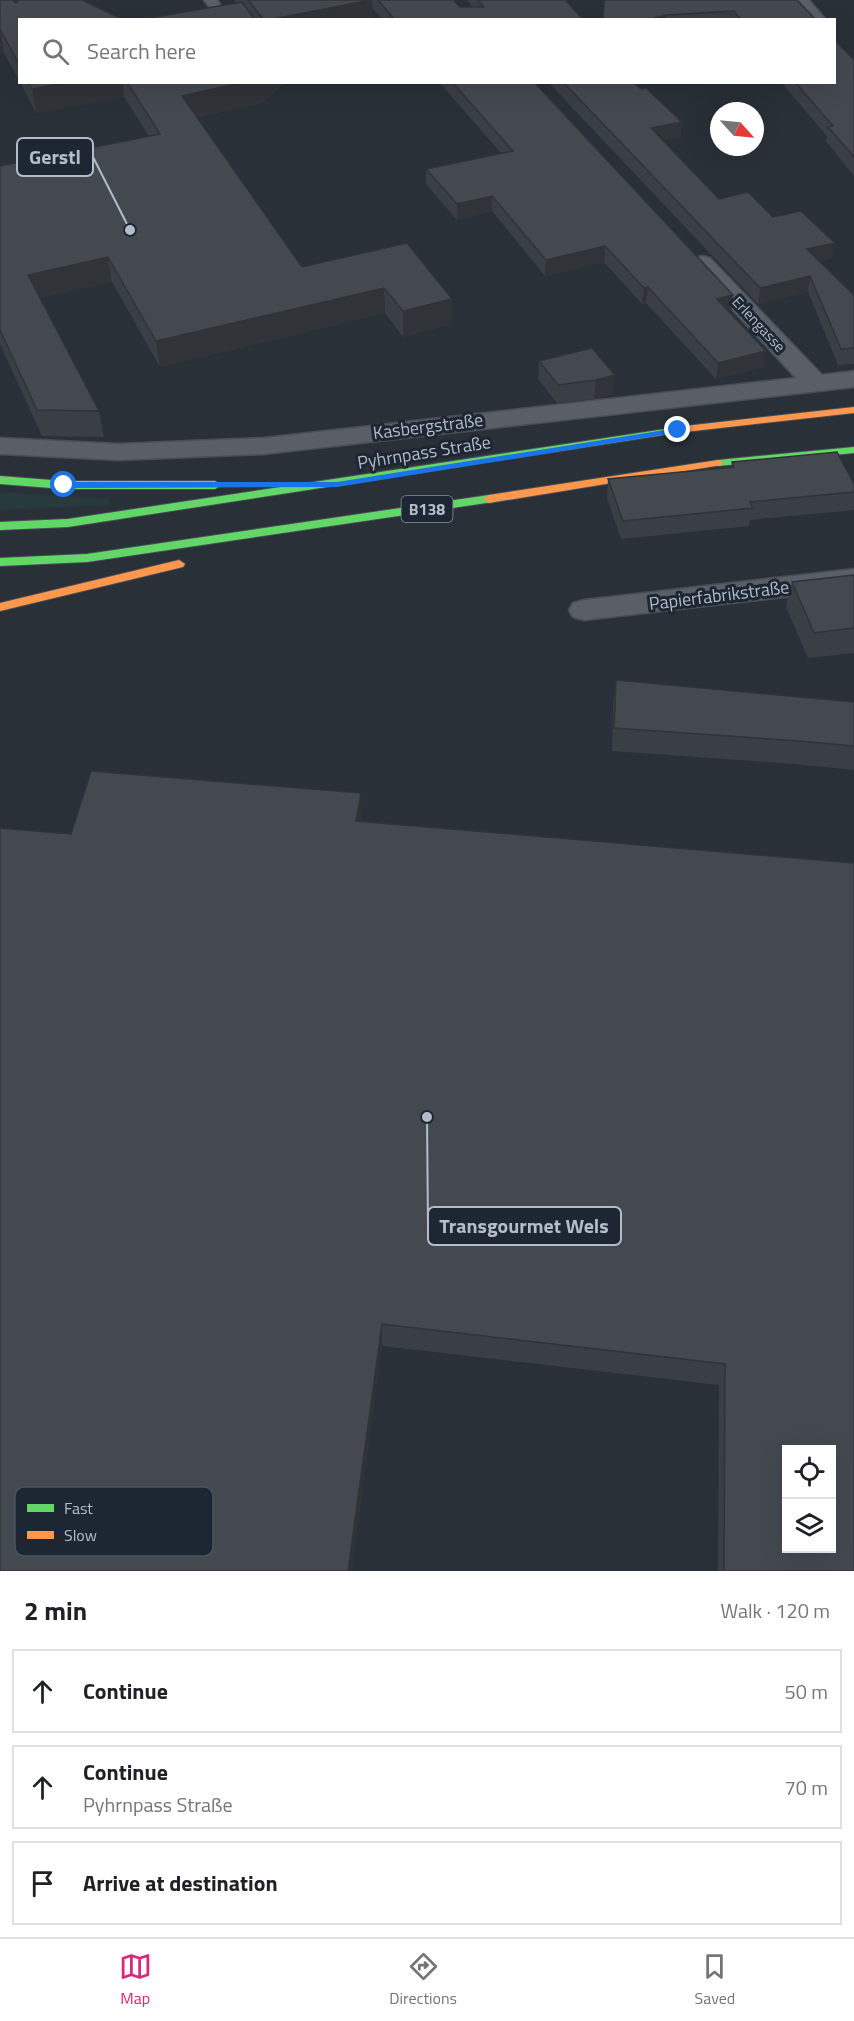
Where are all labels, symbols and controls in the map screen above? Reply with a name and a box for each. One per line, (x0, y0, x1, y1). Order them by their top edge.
search box (18, 18, 836, 84)
text: Search here (87, 34, 196, 68)
icon: search (39, 35, 72, 68)
north arrow (710, 102, 764, 156)
callout: Gerstl (17, 138, 93, 176)
text: Gerstl (29, 141, 81, 172)
street label: Erlengasse (727, 291, 791, 357)
street label: Kasbergstraße (371, 406, 485, 446)
route end (664, 416, 690, 442)
street label: Pyhrnpass Straße (355, 428, 493, 476)
route start (50, 471, 76, 497)
road number: B138 (402, 496, 452, 522)
street label: Papierfabrikstraße (647, 573, 791, 617)
callout: Transgourmet Wels (428, 1207, 621, 1245)
text: Transgourmet Wels (439, 1210, 609, 1241)
map controls (782, 1445, 836, 1553)
button: locate (782, 1445, 836, 1499)
legend (15, 1487, 213, 1556)
text: Fast (64, 1496, 93, 1520)
button: layers (782, 1499, 836, 1553)
text: Slow (64, 1523, 97, 1547)
text: 2 min (24, 1591, 87, 1630)
text: Walk · 120 m (721, 1595, 830, 1626)
text: Continue (83, 1674, 168, 1708)
icon: ahead (26, 1675, 59, 1708)
text: 50 m (784, 1676, 828, 1707)
text: Continue (83, 1755, 168, 1789)
icon: ahead (26, 1771, 59, 1804)
text: 70 m (784, 1772, 828, 1803)
text: Pyhrnpass Straße (83, 1789, 233, 1820)
text: Arrive at destination (83, 1866, 278, 1900)
icon: arrive (26, 1867, 59, 1900)
tab: Map (119, 1950, 152, 2010)
tab: Directions (389, 1950, 457, 2010)
tab: Saved (695, 1950, 735, 2010)

